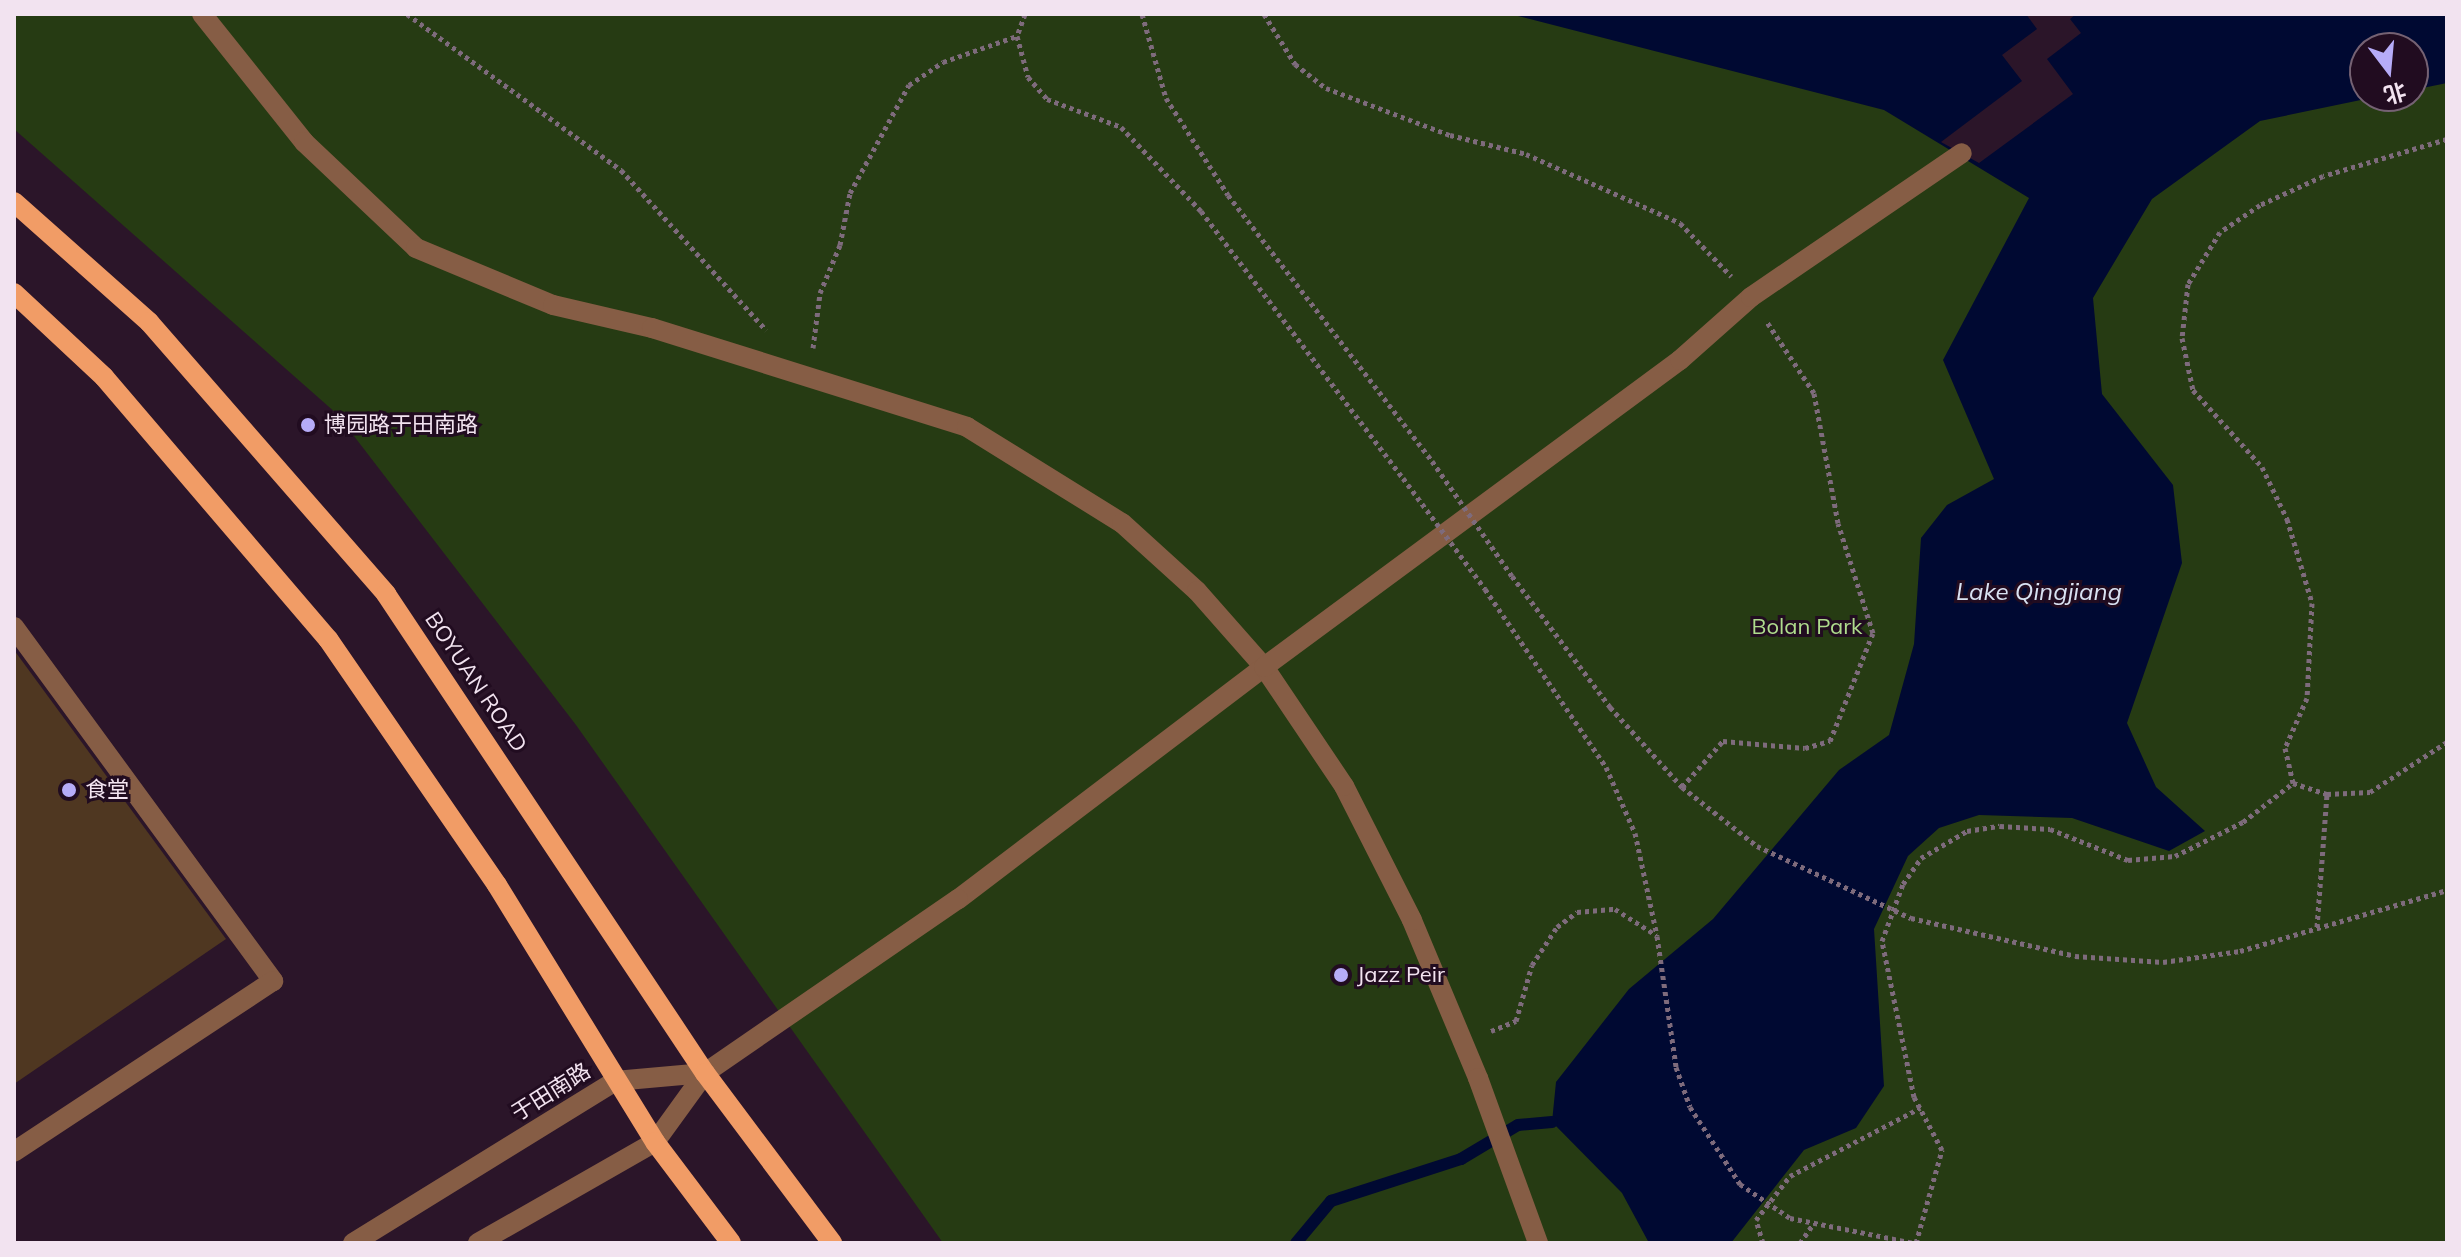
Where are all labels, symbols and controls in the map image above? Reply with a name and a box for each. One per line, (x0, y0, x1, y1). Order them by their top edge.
north arrow (2349, 32, 2429, 112)
text: 北 (2381, 77, 2410, 110)
place label: 博园路于田南路 (324, 412, 478, 438)
marker: 博园路于田南路 (299, 416, 317, 434)
water label: Lake Qingjiang (1956, 578, 2122, 606)
street label: BOYUAN ROAD (419, 607, 533, 757)
park label: Bolan Park (1752, 614, 1862, 640)
place label: 食堂 (85, 777, 129, 803)
marker: 食堂 (60, 781, 78, 799)
place label: Jazz Peir (1357, 962, 1445, 988)
marker: Jazz Peir (1332, 966, 1350, 984)
street label: 于田南路 (507, 1057, 595, 1127)

